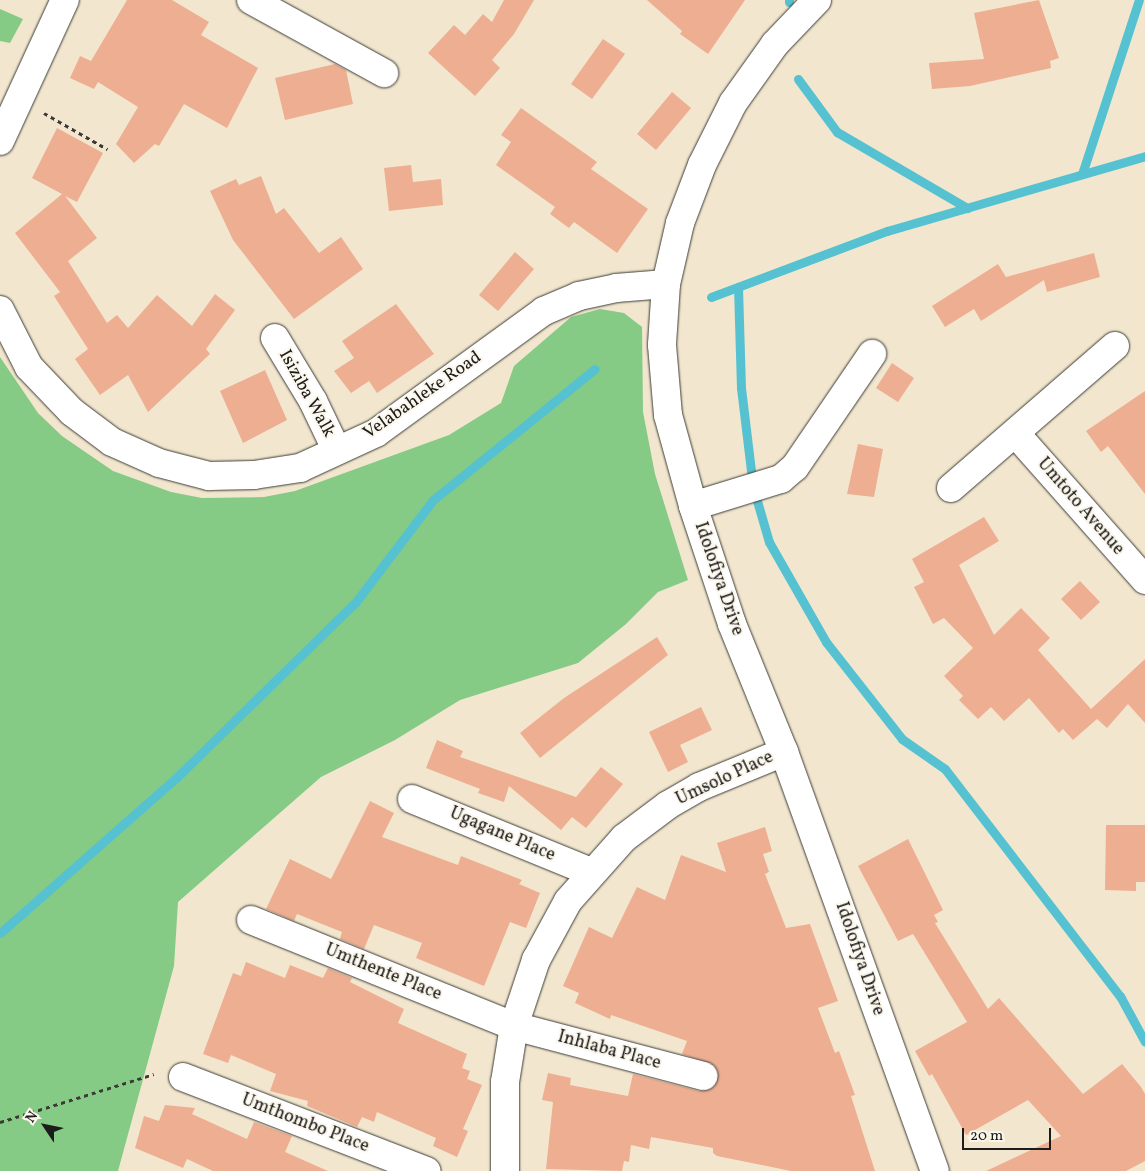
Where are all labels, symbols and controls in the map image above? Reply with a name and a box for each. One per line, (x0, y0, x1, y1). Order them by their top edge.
street label: Isiziba Walk (273, 346, 339, 442)
street label: Velabahleke Road (360, 347, 486, 445)
street label: Umtoto Avenue (1032, 454, 1128, 560)
street label: Idolofiya Drive (689, 519, 747, 639)
street label: Umsolo Place (673, 747, 777, 811)
street label: Ugagane Place (446, 803, 558, 867)
street label: Idolofiya Drive (830, 899, 888, 1019)
street label: Umthente Place (321, 940, 445, 1006)
street label: Inhlaba Place (555, 1027, 663, 1075)
street label: Umthombo Place (238, 1090, 372, 1158)
north arrow (20, 1101, 70, 1151)
text: N (21, 1108, 43, 1127)
scale bar (965, 1118, 1054, 1150)
text: 20 m (970, 1126, 1003, 1147)

